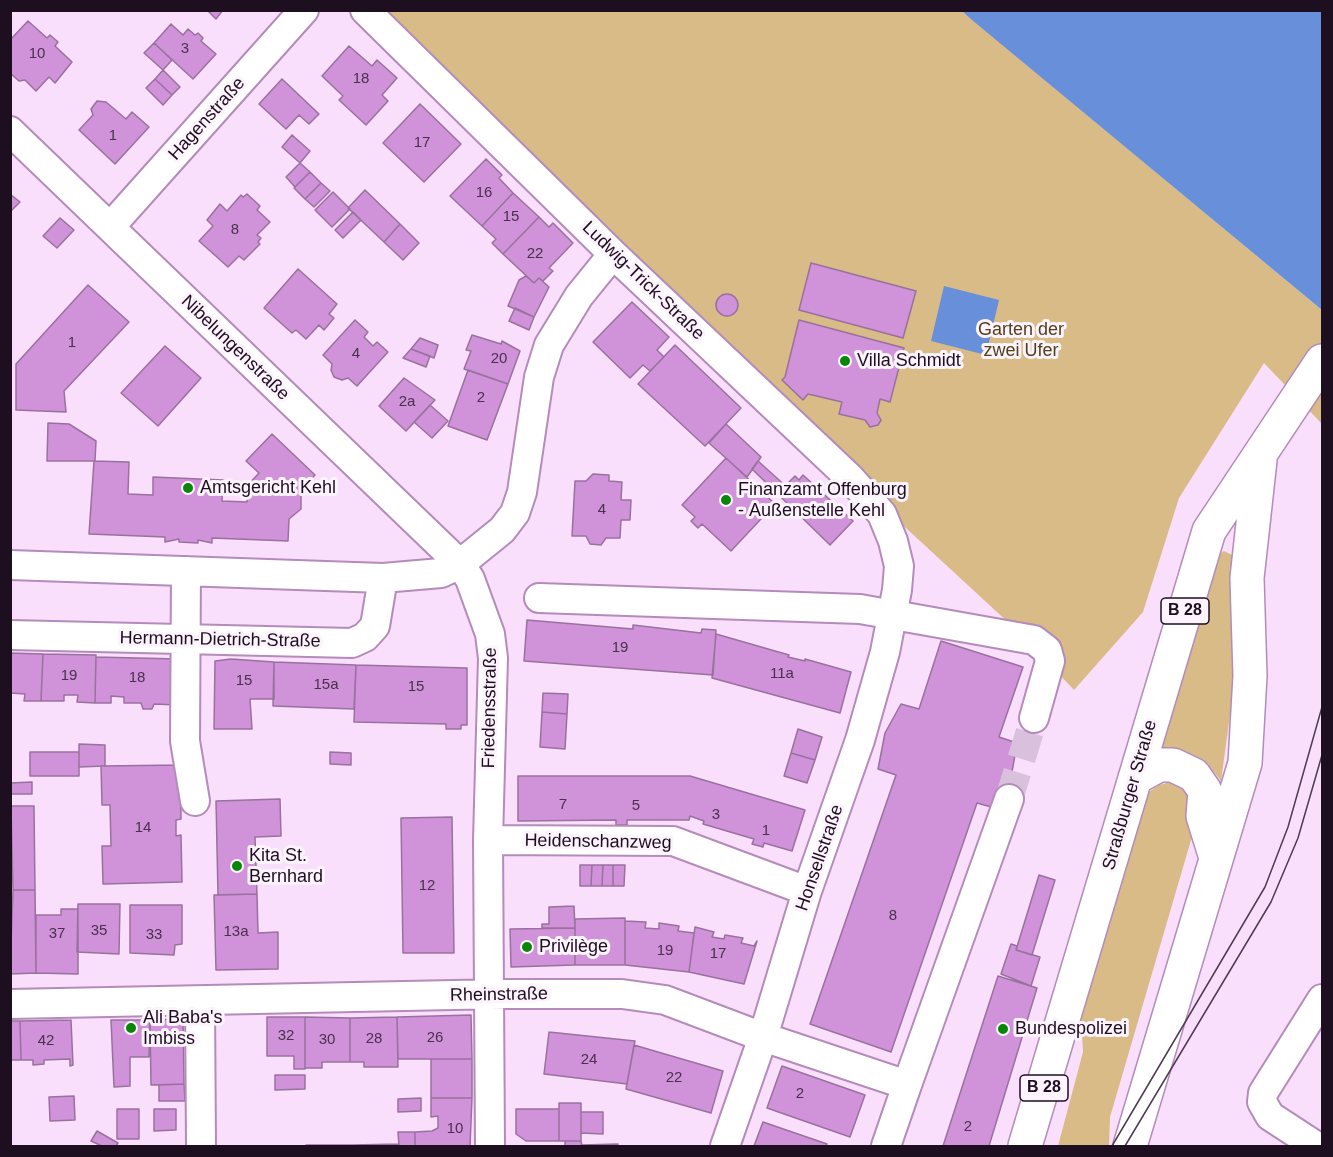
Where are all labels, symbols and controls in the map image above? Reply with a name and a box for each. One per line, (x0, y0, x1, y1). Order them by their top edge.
house number: 3 (181, 40, 189, 58)
house number: 10 (29, 45, 45, 63)
house number: 18 (353, 70, 369, 88)
street label: Hagenstraße (164, 73, 250, 165)
house number: 1 (109, 127, 117, 145)
house number: 17 (414, 134, 430, 152)
house number: 16 (476, 184, 492, 202)
house number: 15 (503, 208, 519, 226)
street label: Ludwig-Trick-Straße (577, 217, 709, 345)
house number: 8 (231, 221, 239, 239)
house number: 22 (527, 245, 543, 263)
street label: Nibelungenstraße (176, 291, 294, 405)
park label: Garten der zwei Ufer (978, 319, 1064, 362)
house number: 1 (68, 334, 76, 352)
house number: 4 (352, 345, 360, 363)
house number: 20 (491, 350, 507, 368)
place label: Villa Schmidt (857, 350, 961, 372)
marker: Villa Schmidt (838, 354, 852, 368)
house number: 2 (477, 389, 485, 407)
house number: 2a (399, 393, 415, 411)
place label: Amtsgericht Kehl (200, 477, 336, 499)
place label: Finanzamt Offenburg - Außenstelle Kehl (738, 479, 907, 522)
marker: Amtsgericht Kehl (181, 481, 195, 495)
marker: Finanzamt Offenburg - Außenstelle Kehl (719, 493, 733, 507)
house number: 4 (598, 501, 606, 519)
road number: B 28 (1161, 598, 1209, 624)
street label: Hermann-Dietrich-Straße (119, 627, 321, 653)
house number: 19 (612, 639, 628, 657)
street label: Friedensstraße (478, 647, 502, 769)
house number: 11a (770, 665, 794, 683)
house number: 19 (61, 667, 77, 685)
house number: 18 (129, 669, 145, 687)
house number: 15 (236, 672, 252, 690)
house number: 15a (313, 676, 339, 694)
house number: 15 (408, 678, 424, 696)
street label: Straßburger Straße (1098, 717, 1162, 873)
house number: 7 (559, 796, 567, 814)
house number: 5 (632, 797, 640, 815)
street label: Honsellstraße (792, 802, 848, 914)
house number: 3 (712, 806, 720, 824)
house number: 14 (135, 819, 151, 837)
house number: 1 (762, 822, 770, 840)
street label: Heidenschanzweg (524, 830, 672, 854)
place label: Kita St. Bernhard (249, 845, 323, 888)
marker: Kita St. Bernhard (230, 859, 244, 873)
house number: 12 (419, 877, 435, 895)
house number: 8 (889, 907, 897, 925)
house number: 35 (91, 922, 107, 940)
house number: 13a (223, 923, 249, 941)
house number: 37 (49, 925, 65, 943)
house number: 33 (146, 926, 162, 944)
place label: Privilège (539, 936, 608, 958)
marker: Privilège (520, 940, 534, 954)
house number: 19 (657, 942, 673, 960)
house number: 17 (710, 945, 726, 963)
street label: Rheinstraße (450, 983, 548, 1007)
place label: Ali Baba's Imbiss (143, 1007, 222, 1050)
place label: Bundespolizei (1015, 1018, 1127, 1040)
marker: Ali Baba's Imbiss (124, 1021, 138, 1035)
marker: Bundespolizei (996, 1022, 1010, 1036)
house number: 32 (278, 1027, 294, 1045)
house number: 26 (427, 1029, 443, 1047)
house number: 28 (366, 1030, 382, 1048)
house number: 30 (319, 1031, 335, 1049)
house number: 42 (38, 1032, 54, 1050)
house number: 24 (581, 1051, 597, 1069)
house number: 22 (666, 1069, 682, 1087)
road number: B 28 (1020, 1075, 1068, 1101)
house number: 2 (796, 1085, 804, 1103)
house number: 2 (964, 1118, 972, 1136)
house number: 10 (447, 1120, 463, 1138)

